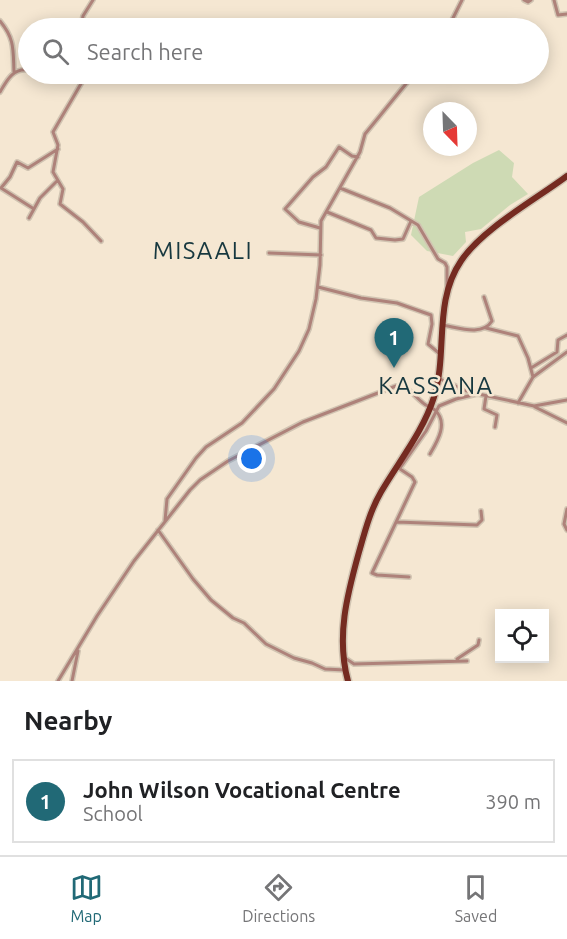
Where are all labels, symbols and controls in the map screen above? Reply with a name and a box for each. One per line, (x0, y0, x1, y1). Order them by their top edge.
search box (18, 18, 549, 84)
icon: search (39, 35, 72, 68)
text: Search here (87, 39, 203, 64)
north arrow (423, 102, 477, 156)
district label: MISAALI (153, 237, 253, 264)
pin: 1 (374, 318, 414, 368)
district label: KASSANA (378, 372, 494, 399)
your location (237, 444, 266, 473)
map controls (495, 609, 549, 663)
button: locate (495, 609, 549, 663)
text: Nearby (24, 706, 112, 735)
text: John Wilson Vocational Centre (83, 777, 401, 802)
text: 1 (40, 790, 51, 813)
text: 390 m (485, 790, 541, 813)
text: School (83, 802, 143, 825)
tab: Map (70, 871, 103, 925)
tab: Directions (242, 871, 315, 925)
tab: Saved (455, 871, 497, 925)

